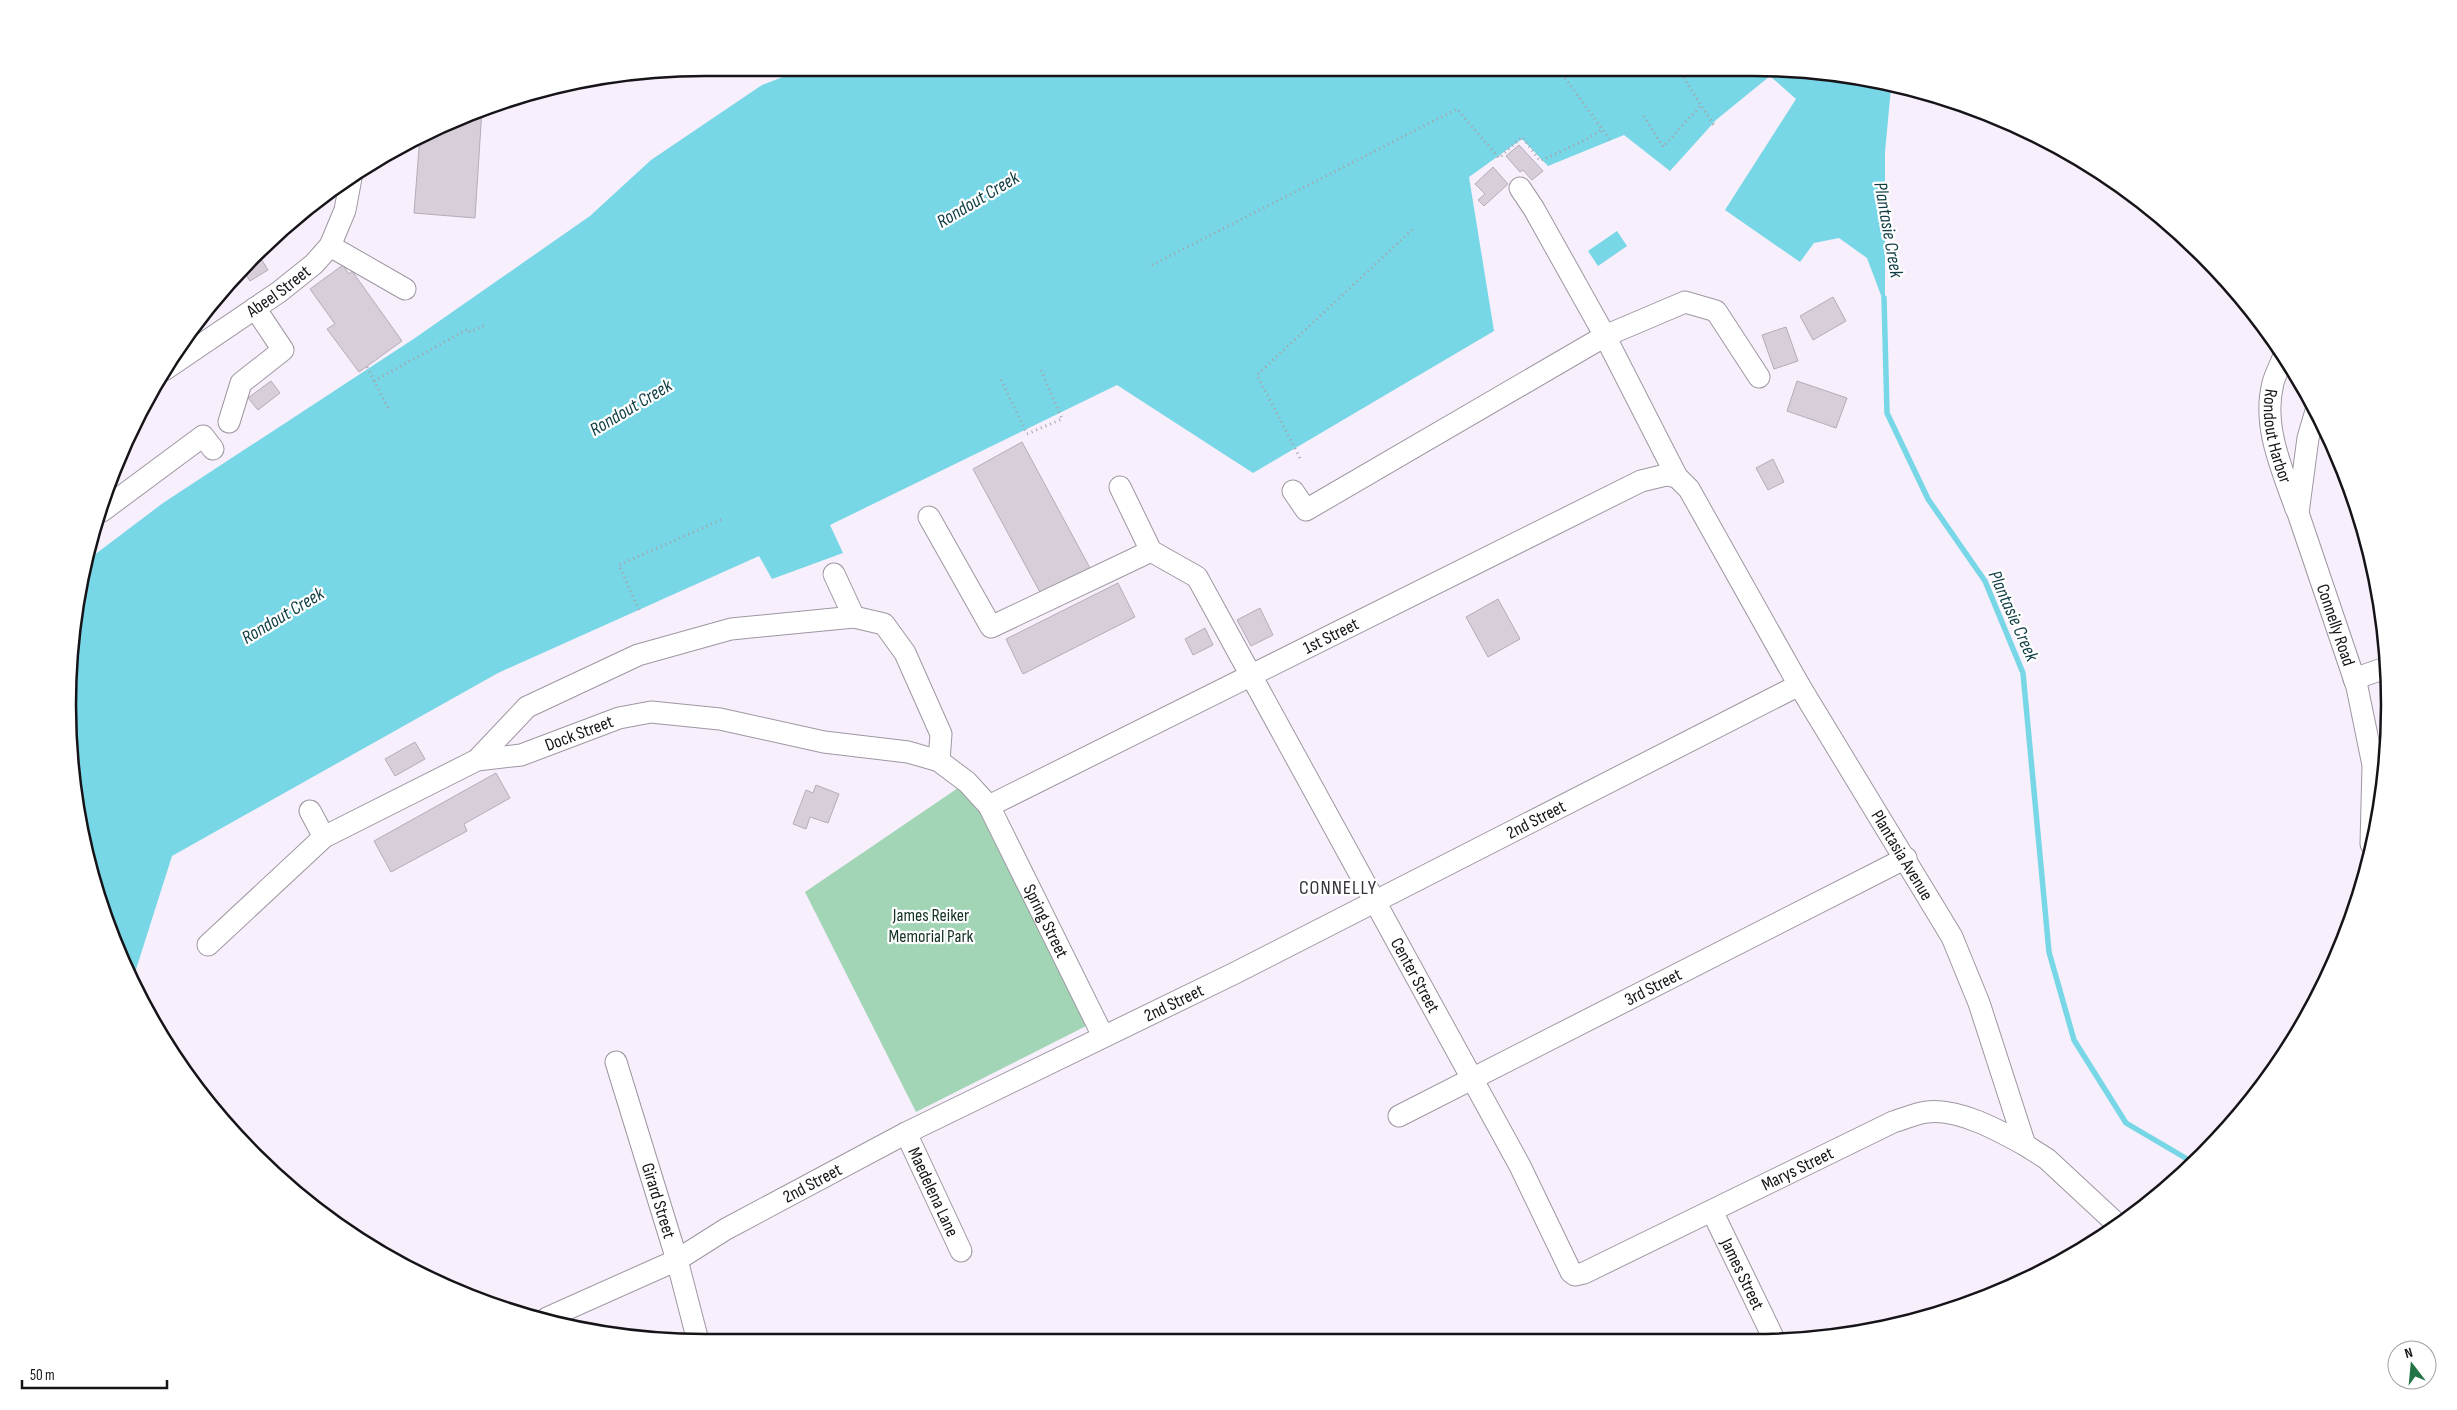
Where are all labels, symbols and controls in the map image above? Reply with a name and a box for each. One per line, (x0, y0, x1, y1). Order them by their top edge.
water label: Rondout Creek (933, 166, 1024, 234)
water label: Plantasie Creek (1868, 180, 1908, 281)
street label: Abeel Street (242, 260, 315, 322)
water label: Rondout Creek (586, 374, 677, 442)
street label: Rondout Harbor (2259, 388, 2296, 486)
water label: Plantasie Creek (1983, 567, 2044, 666)
street label: Connelly Road (2312, 581, 2360, 669)
water label: Rondout Creek (238, 582, 329, 650)
street label: 1st Street (1300, 613, 1363, 658)
street label: Dock Street (542, 711, 617, 756)
street label: 2nd Street (1503, 795, 1569, 843)
street label: Plantasia Avenue (1867, 806, 1938, 904)
district label: CONNELLY (1299, 876, 1377, 900)
street label: Spring Street (1019, 881, 1073, 962)
park label: James Reiker Memorial Park (889, 905, 974, 947)
street label: Center Street (1386, 934, 1445, 1017)
street label: 3rd Street (1621, 963, 1685, 1010)
street label: 2nd Street (1141, 979, 1207, 1026)
street label: Marys Street (1758, 1142, 1837, 1195)
street label: Maedelena Lane (904, 1144, 963, 1240)
street label: 2nd Street (779, 1159, 846, 1207)
street label: Girard Street (637, 1160, 680, 1241)
street label: James Street (1716, 1234, 1769, 1314)
north arrow (2387, 1340, 2437, 1390)
text: N (2403, 1344, 2414, 1362)
scale bar (22, 1358, 168, 1390)
text: 50 m (30, 1366, 55, 1385)

